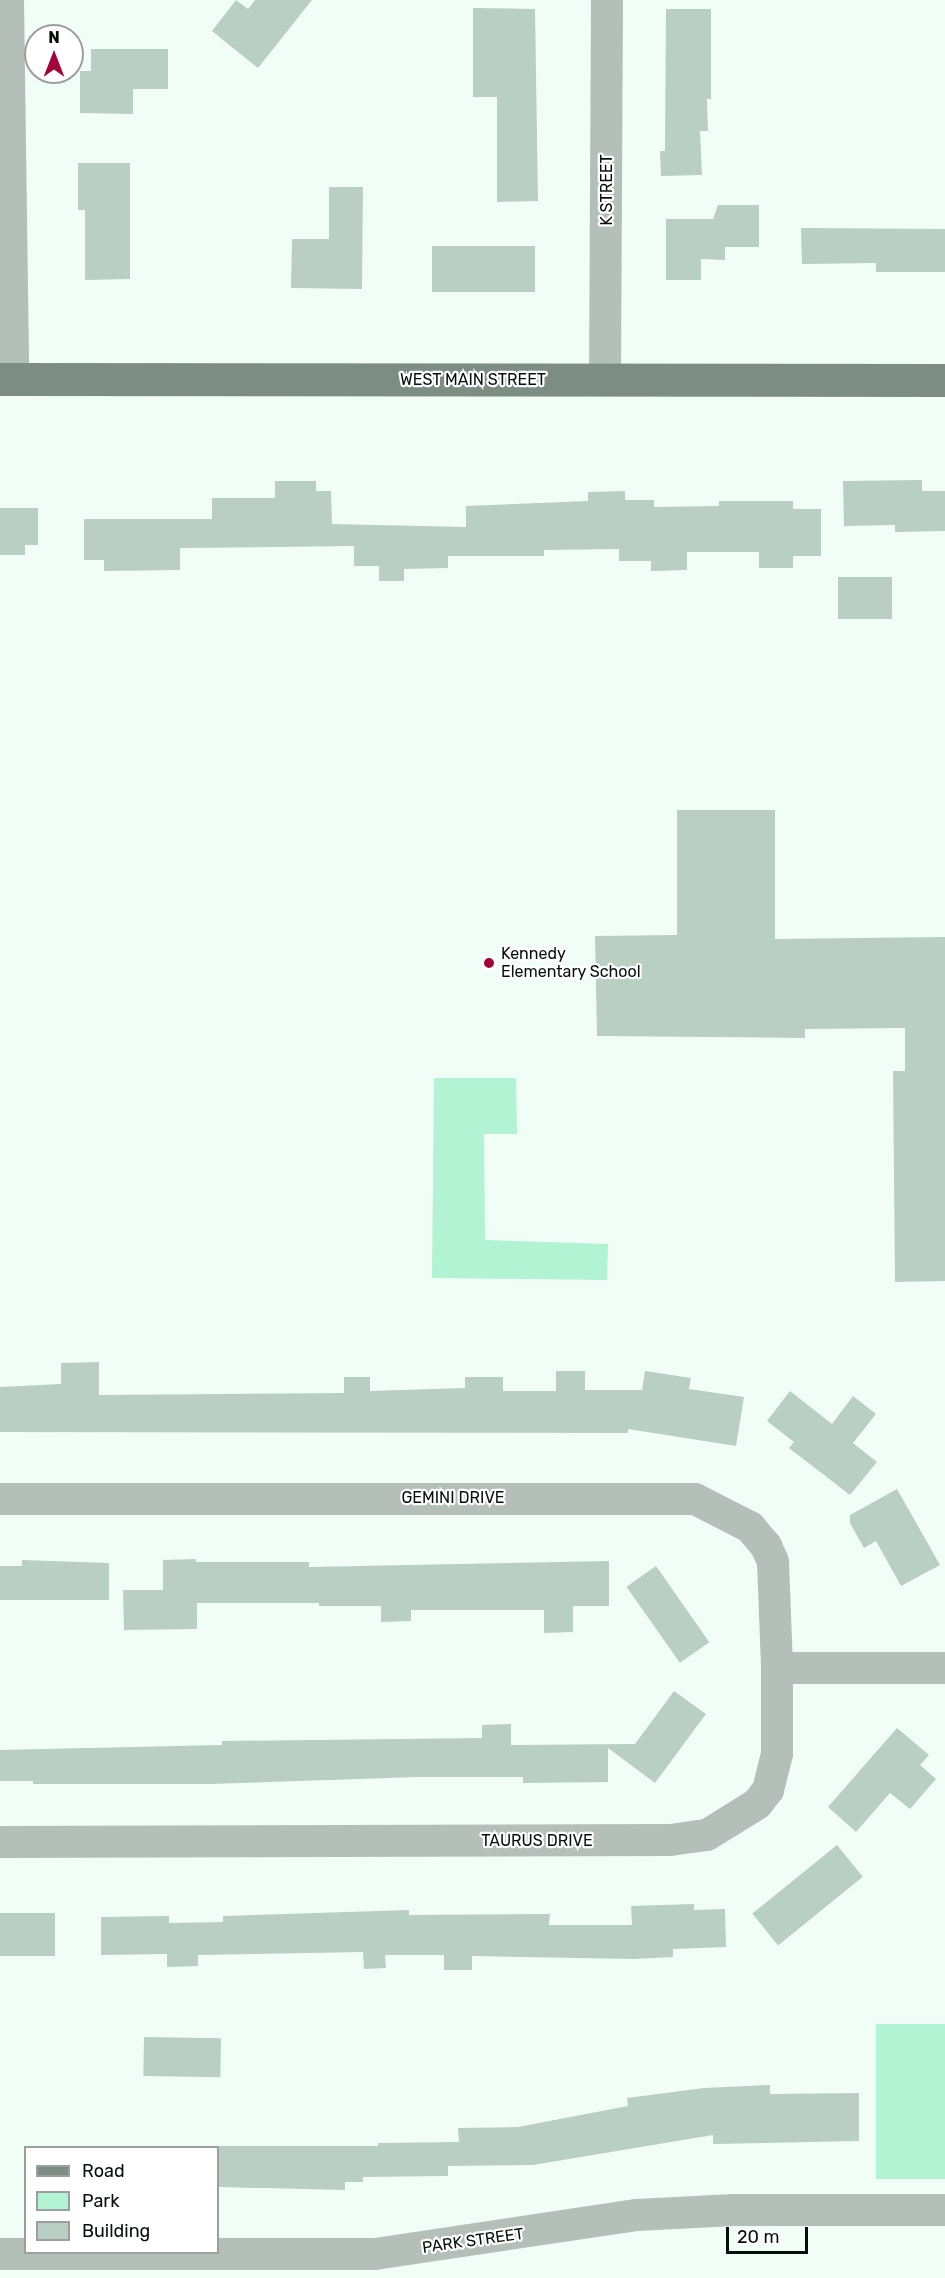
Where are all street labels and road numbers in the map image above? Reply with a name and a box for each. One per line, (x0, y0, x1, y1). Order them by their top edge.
street label: K STREET (597, 154, 617, 226)
street label: WEST MAIN STREET (400, 370, 546, 390)
street label: GEMINI DRIVE (401, 1488, 505, 1508)
street label: TAURUS DRIVE (481, 1831, 593, 1851)
street label: PARK STREET (421, 2224, 525, 2258)

